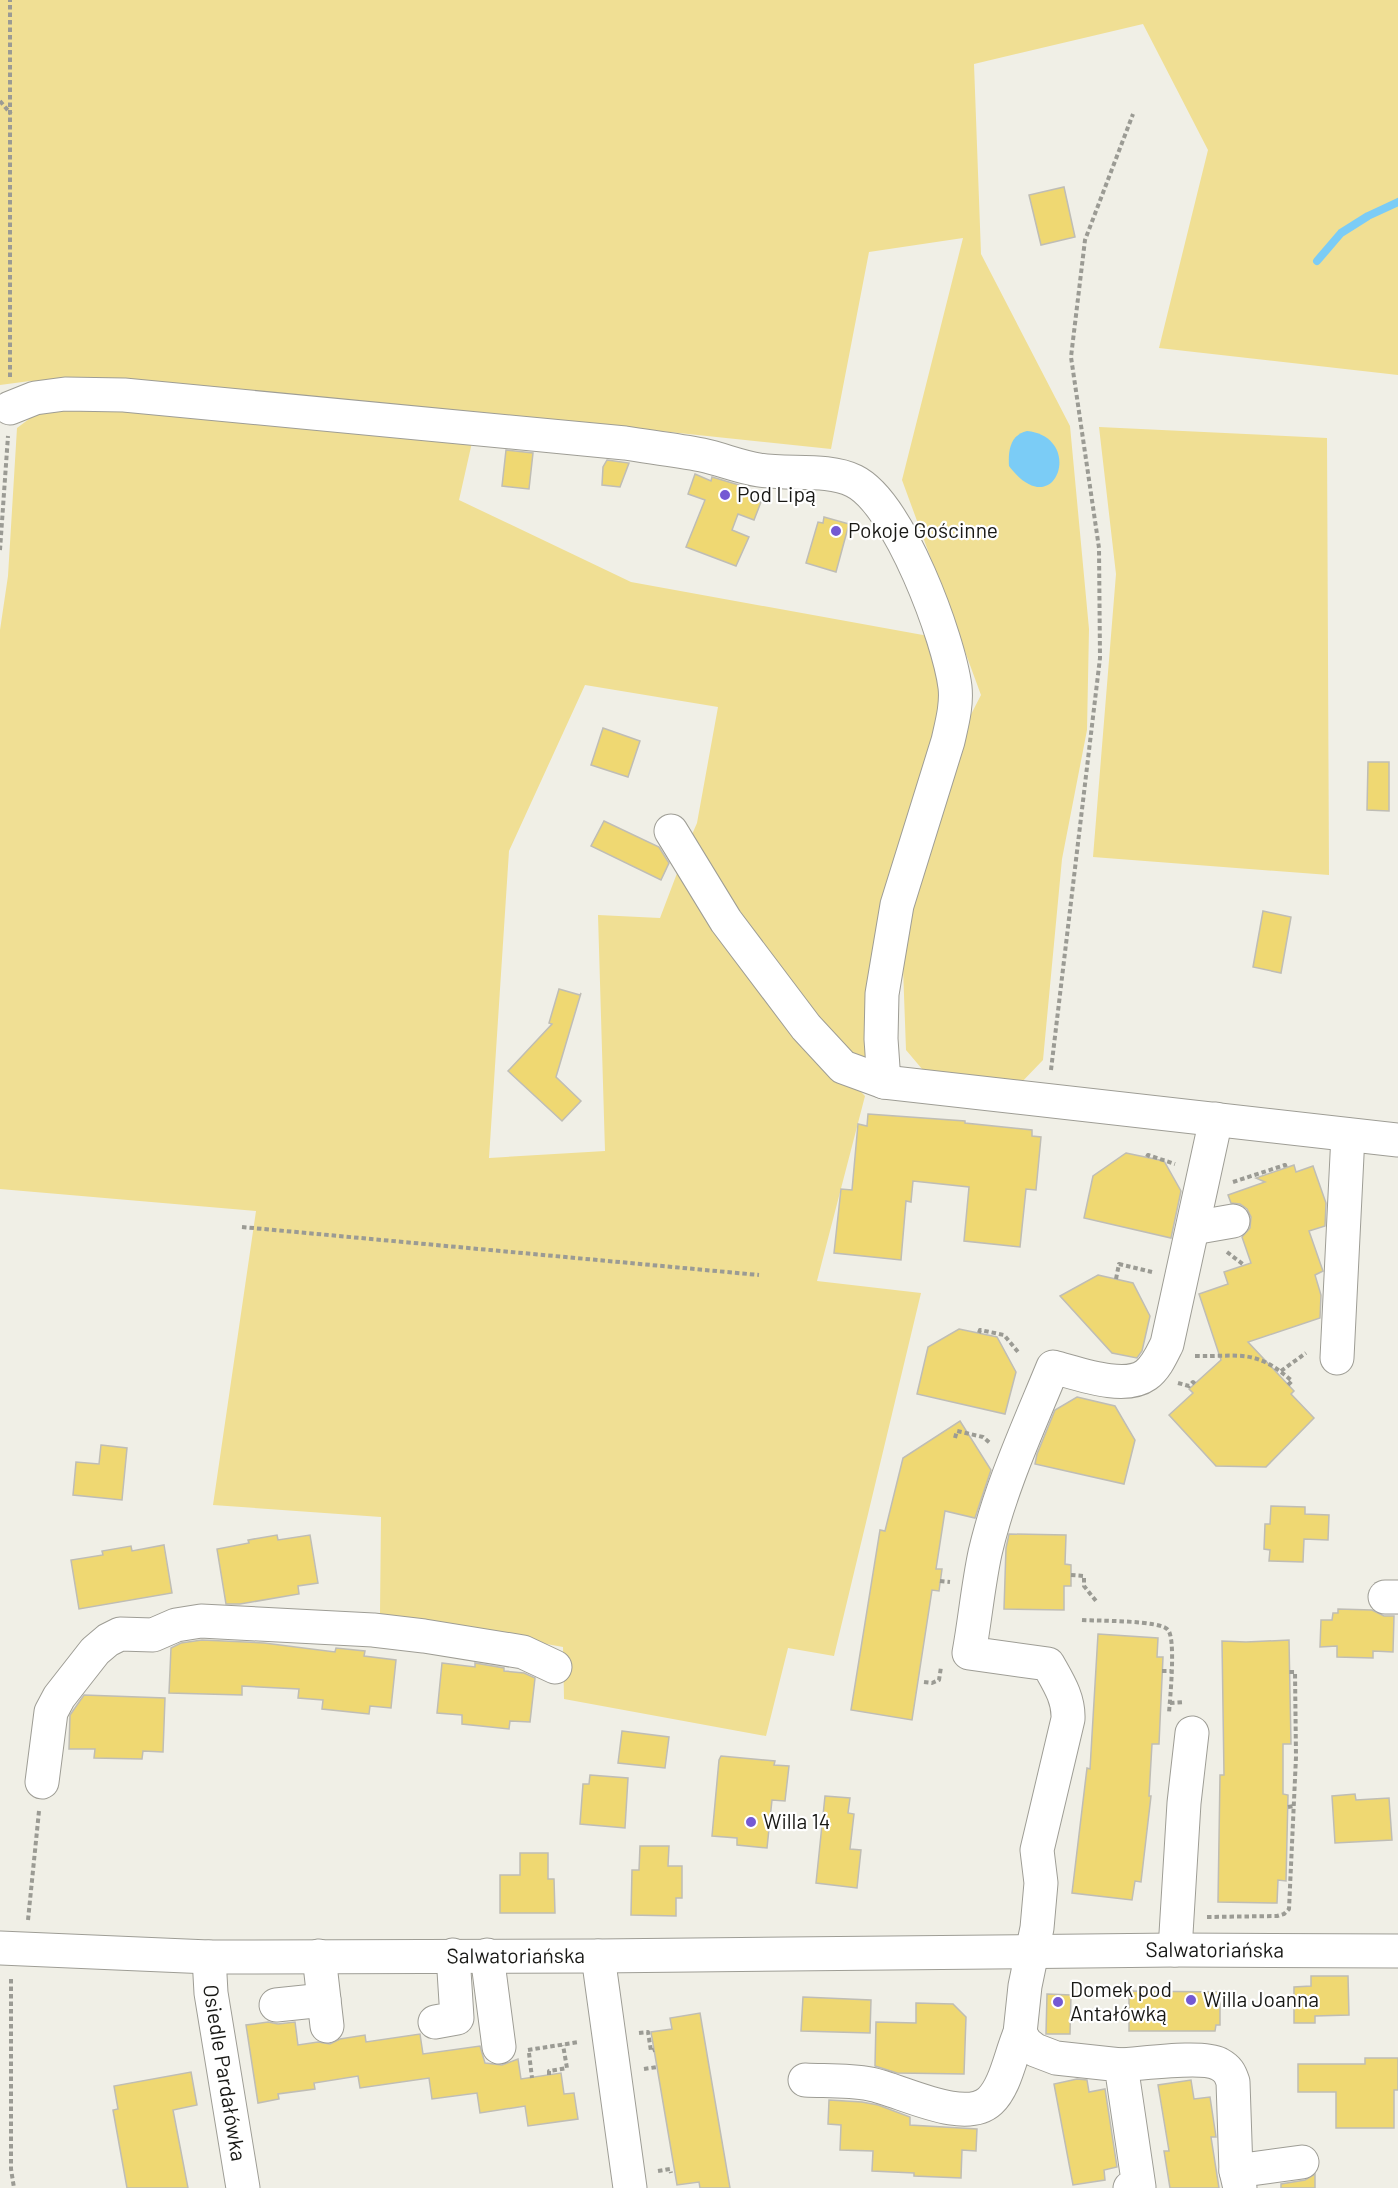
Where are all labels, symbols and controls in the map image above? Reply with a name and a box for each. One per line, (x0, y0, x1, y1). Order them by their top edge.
place label: Pod Lipą (737, 481, 816, 506)
marker: Pod Lipą (718, 488, 732, 502)
place label: Pokoje Gościnne (848, 517, 998, 542)
marker: Pokoje Gościnne (829, 524, 843, 538)
place label: Willa 14 (763, 1808, 830, 1833)
marker: Willa 14 (744, 1815, 758, 1829)
street label: Salwatoriańska (1145, 1936, 1284, 1961)
street label: Salwatoriańska (447, 1942, 585, 1967)
place label: Domek pod Antałówką (1070, 1976, 1172, 2025)
street label: Osiedle Pardałówka (200, 1984, 252, 2163)
place label: Willa Joanna (1203, 1986, 1319, 2011)
marker: Willa Joanna (1184, 1993, 1198, 2007)
marker: Domek pod Antałówką (1051, 1995, 1065, 2009)

